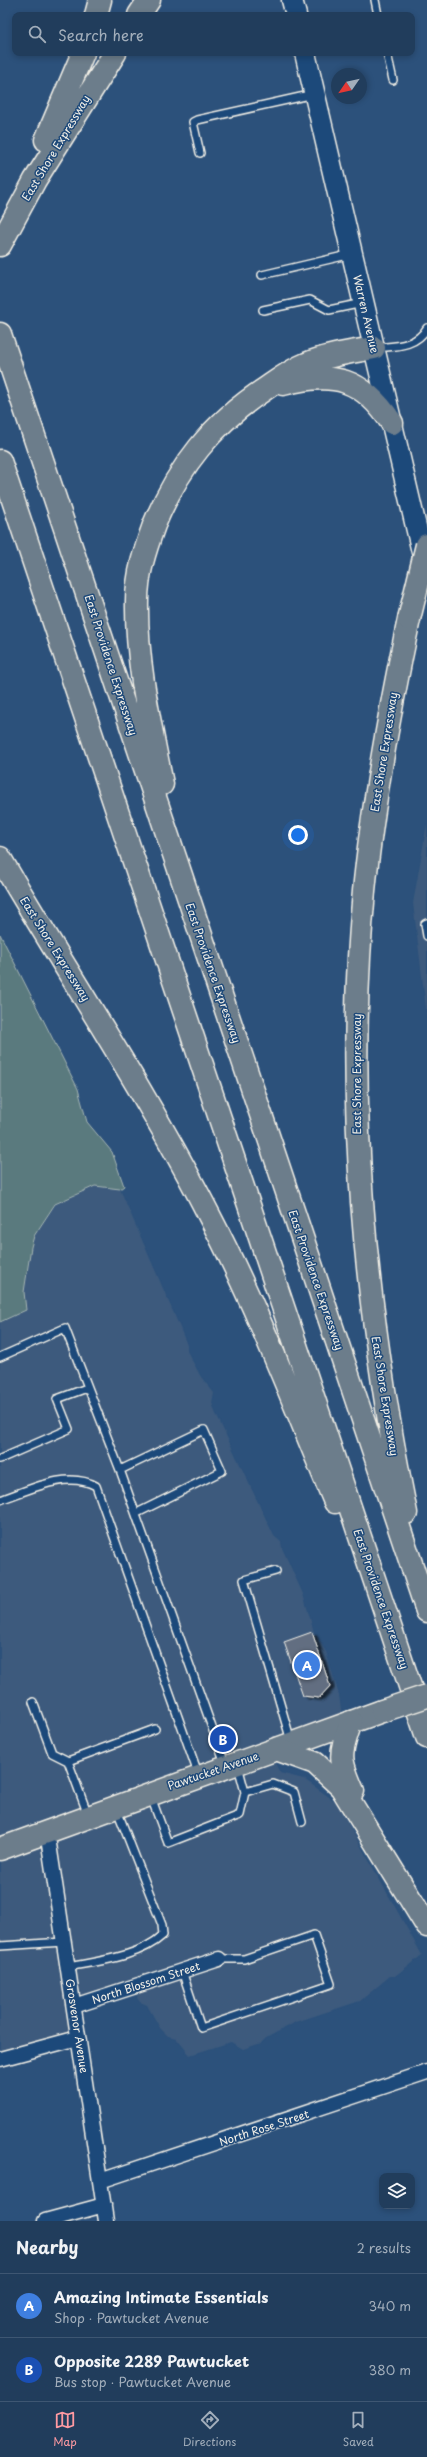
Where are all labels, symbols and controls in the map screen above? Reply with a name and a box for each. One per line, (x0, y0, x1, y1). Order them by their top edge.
search box (12, 12, 415, 56)
icon: search (26, 23, 48, 45)
text: Search here (58, 23, 144, 46)
north arrow (331, 68, 367, 104)
street label: East Shore Expressway (17, 92, 94, 204)
street label: Warren Avenue (349, 273, 384, 355)
street label: East Providence Expressway (81, 592, 142, 737)
street label: East Shore Expressway (366, 691, 401, 813)
your location (288, 825, 308, 845)
street label: East Shore Expressway (16, 893, 95, 1004)
street label: East Providence Expressway (181, 900, 245, 1045)
street label: East Shore Expressway (348, 1014, 365, 1134)
street label: East Providence Expressway (284, 1207, 348, 1352)
street label: East Shore Expressway (368, 1335, 403, 1457)
street label: East Providence Expressway (349, 1526, 413, 1671)
pin: A (294, 1650, 320, 1680)
pin: B (210, 1724, 236, 1754)
street label: Pawtucket Avenue (165, 1747, 261, 1794)
street label: North Blossom Street (90, 1957, 203, 2008)
street label: Grosvenor Avenue (62, 1977, 93, 2074)
street label: North Rose Street (217, 2105, 311, 2150)
map controls (379, 2173, 415, 2209)
button: layers (379, 2173, 415, 2209)
text: Nearby (16, 2234, 78, 2260)
text: 2 results (357, 2238, 411, 2257)
text: Amazing Intimate Essentials (54, 2285, 268, 2308)
text: A (24, 2296, 34, 2315)
text: 340 m (368, 2296, 411, 2315)
text: Shop · Pawtucket Avenue (54, 2308, 209, 2327)
text: Opposite 2289 Pawtucket (54, 2349, 249, 2372)
text: B (25, 2360, 33, 2379)
text: 380 m (368, 2360, 411, 2379)
text: Bus stop · Pawtucket Avenue (54, 2372, 231, 2391)
tab: Map (53, 2409, 77, 2450)
tab: Directions (183, 2409, 236, 2450)
tab: Saved (343, 2409, 374, 2450)

